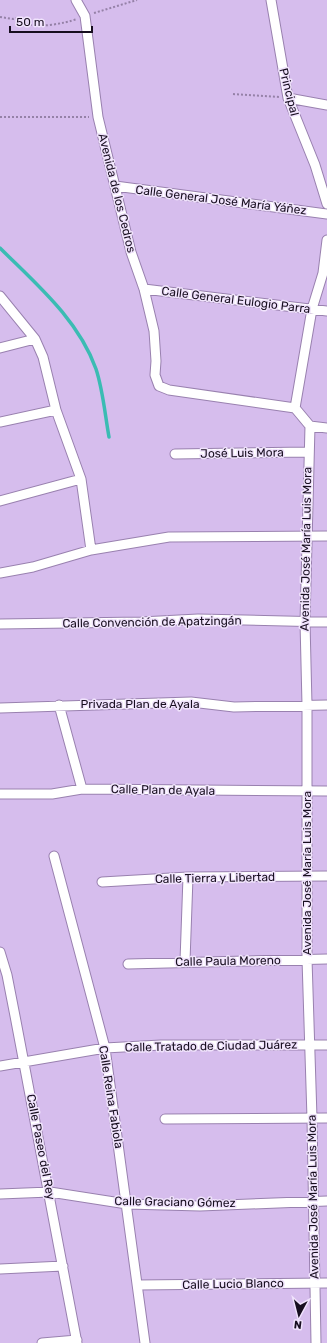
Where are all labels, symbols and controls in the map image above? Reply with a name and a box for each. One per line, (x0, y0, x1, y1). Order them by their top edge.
scale bar (10, 8, 92, 34)
text: 50 m (16, 15, 44, 29)
street label: Principal (276, 67, 302, 117)
street label: Avenida de los Cedros (95, 132, 139, 254)
street label: Calle General José María Yáñez (135, 183, 307, 217)
street label: Calle General Eulogio Parra (161, 284, 311, 316)
street label: José Luis Mora (200, 445, 284, 461)
street label: Avenida José María Luis Mora (298, 467, 314, 631)
street label: Calle Convención de Apatzingán (62, 613, 242, 631)
street label: Privada Plan de Ayala (80, 697, 200, 711)
street label: Calle Plan de Ayala (111, 782, 215, 798)
street label: Avenida José María Luis Mora (300, 791, 314, 955)
street label: Calle Tierra y Libertad (155, 870, 275, 886)
street label: Calle Paula Moreno (175, 953, 281, 969)
street label: Calle Tratado de Ciudad Juárez (125, 1037, 297, 1055)
street label: Calle Reina Fabiola (96, 1044, 126, 1150)
street label: Calle Paseo del Rey (24, 1093, 58, 1202)
street label: Avenida José María Luis Mora (305, 1115, 321, 1279)
street label: Calle Graciano Gómez (114, 1194, 236, 1210)
street label: Calle Lucio Blanco (182, 1276, 284, 1292)
north arrow (279, 1295, 319, 1335)
text: N (293, 1317, 303, 1331)

